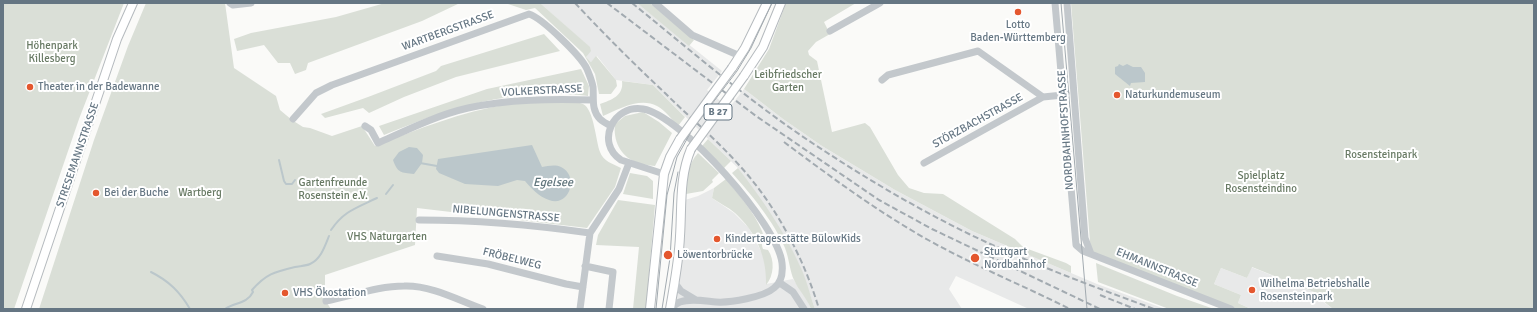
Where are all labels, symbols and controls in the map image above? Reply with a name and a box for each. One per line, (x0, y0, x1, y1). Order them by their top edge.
marker: Lotto Baden-Württemberg (1013, 7, 1023, 17)
street label: WARTBERGSTRASSE (400, 8, 496, 54)
place label: Lotto Baden-Württemberg (970, 18, 1066, 44)
park label: Höhenpark Killesberg (26, 39, 78, 65)
park label: Leibfriedscher Garten (754, 68, 822, 94)
street label: NORDBAHNHOFSTRASSE (1055, 70, 1077, 190)
place label: Theater in der Badewanne (38, 80, 160, 94)
marker: Theater in der Badewanne (25, 82, 35, 92)
street label: VOLKERSTRASSE (501, 82, 583, 100)
place label: Naturkundemuseum (1125, 88, 1220, 102)
marker: Naturkundemuseum (1112, 90, 1122, 100)
street label: STÖRZBACHSTRASSE (931, 91, 1025, 151)
street label: STRESEMANNSTRASSE (54, 101, 102, 209)
road number: B 27 (704, 104, 732, 120)
park label: Rosensteinpark (1345, 148, 1417, 162)
park label: Spielplatz Rosensteindino (1225, 169, 1297, 195)
park label: Gartenfreunde Rosenstein e.V. (298, 176, 368, 202)
water label: Egelsee (533, 176, 573, 190)
place label: Bei der Buche (104, 186, 169, 200)
park label: Wartberg (178, 186, 222, 200)
marker: Bei der Buche (91, 188, 101, 198)
street label: NIBELUNGENSTRASSE (452, 203, 560, 225)
park label: VHS Naturgarten (347, 230, 427, 244)
place label: Kindertagesstätte BülowKids (725, 232, 861, 246)
marker: Kindertagesstätte BülowKids (712, 234, 722, 244)
street label: FRÖBELWEG (481, 245, 543, 273)
place label: Stuttgart Nordbahnhof (984, 245, 1046, 271)
street label: EHMANNSTRASSE (1114, 246, 1200, 290)
place label: Löwentorbrücke (677, 248, 753, 262)
marker: Löwentorbrücke (662, 249, 674, 261)
marker: Stuttgart Nordbahnhof (969, 252, 981, 264)
place label: Wilhelma Betriebshalle Rosensteinpark (1260, 277, 1370, 303)
marker: Wilhelma Betriebshalle Rosensteinpark (1247, 285, 1257, 295)
place label: VHS Ökostation (293, 286, 366, 300)
marker: VHS Ökostation (280, 288, 290, 298)

